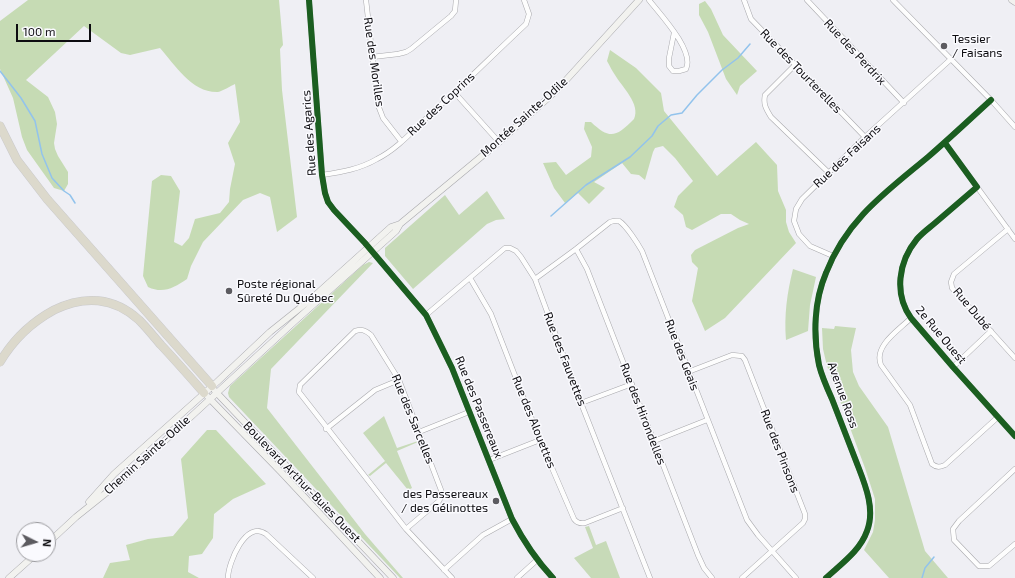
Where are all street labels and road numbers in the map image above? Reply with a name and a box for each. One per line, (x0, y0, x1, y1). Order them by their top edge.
street label: Rue des Morilles (361, 16, 387, 108)
street label: Rue des Perdrix (821, 16, 889, 88)
street label: Rue des Tourterelles (757, 26, 845, 116)
street label: Rue des Coprins (404, 69, 478, 139)
street label: Montée Sainte-Odile (478, 74, 570, 160)
street label: Rue des Agarics (299, 90, 319, 176)
street label: Rue des Faisans (810, 121, 884, 191)
street label: Rue Dubé (950, 285, 994, 333)
street label: 2e Rue Ouest (913, 303, 969, 367)
street label: Rue des Fauvettes (540, 310, 590, 408)
street label: Rue des Geais (662, 317, 702, 393)
street label: Rue des Passereaux (452, 354, 506, 460)
street label: Avenue Ross (824, 360, 862, 430)
street label: Rue des Hirondelles (617, 361, 669, 467)
street label: Rue des Sarcelles (388, 372, 438, 466)
street label: Rue des Alouettes (509, 374, 559, 470)
street label: Rue des Pinsons (757, 407, 803, 495)
street label: Chemin Sainte-Odile (101, 413, 193, 497)
street label: Boulevard Arthur-Buies Ouest (240, 418, 364, 546)

